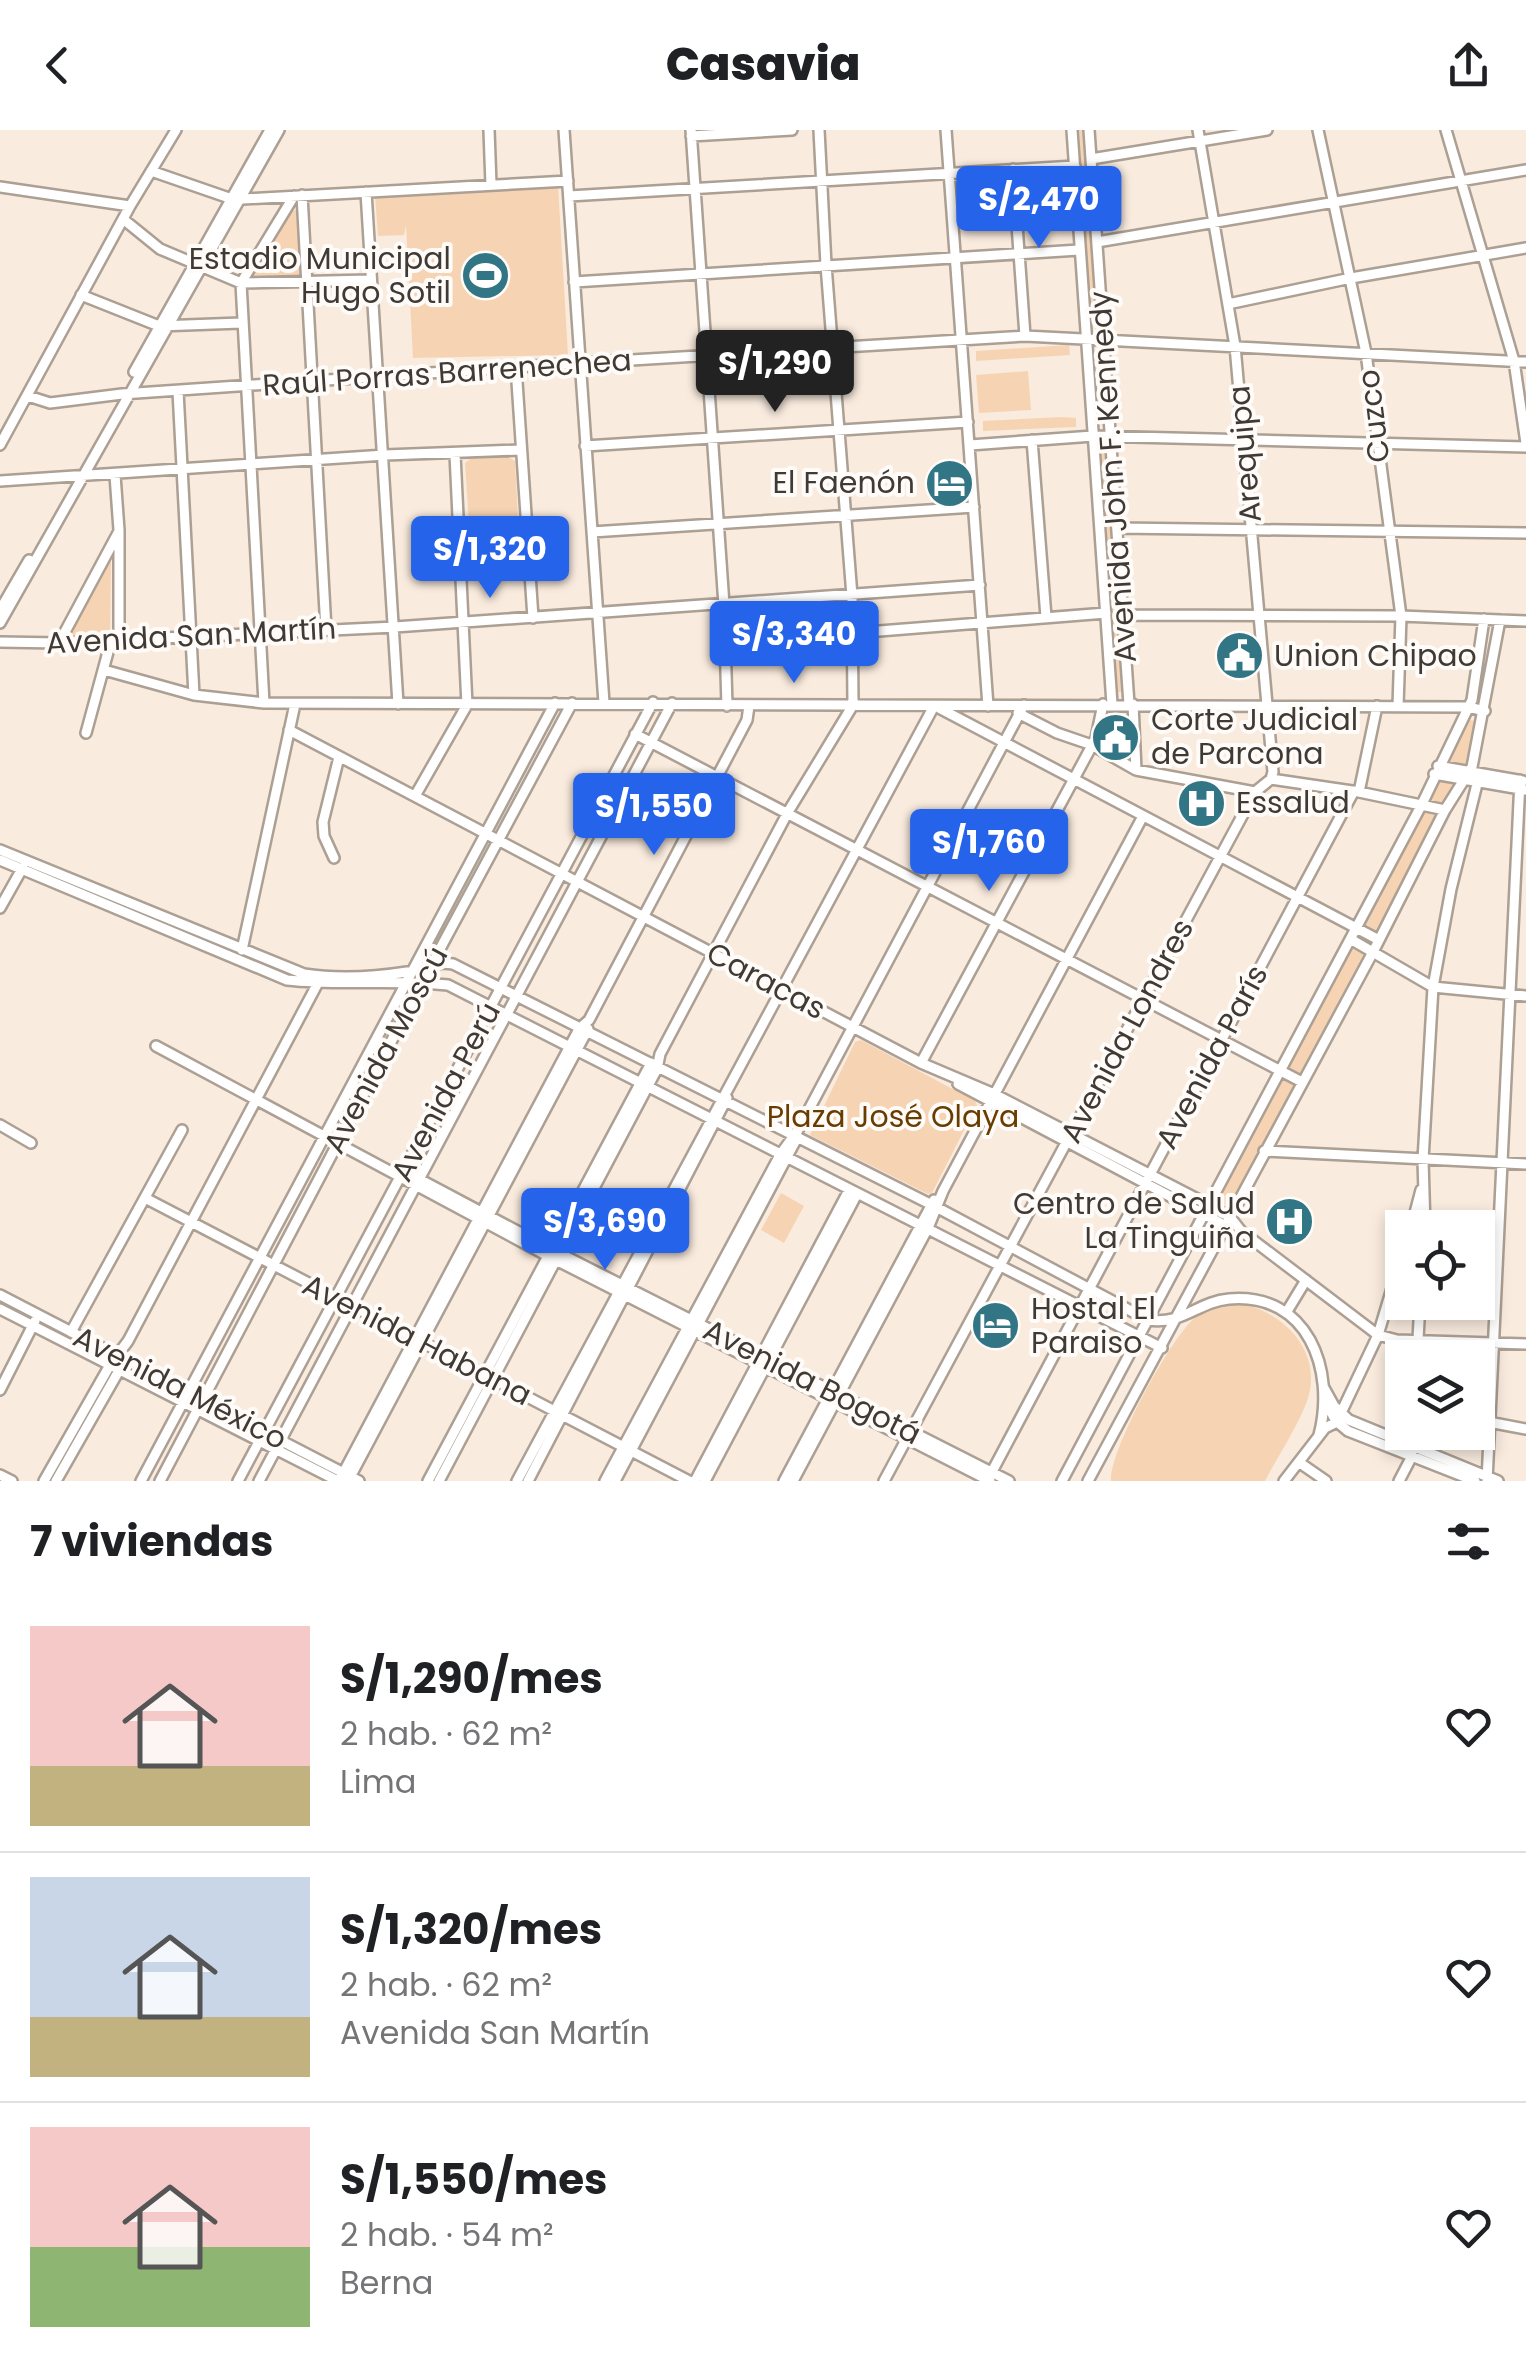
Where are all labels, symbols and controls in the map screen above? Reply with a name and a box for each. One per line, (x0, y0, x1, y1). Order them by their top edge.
text: Casavia (666, 33, 860, 96)
icon: back (30, 38, 85, 93)
icon: share (1441, 38, 1496, 93)
pin: S/2,470 (947, 166, 1131, 251)
text: S/2,470 (978, 176, 1100, 221)
place label: Estadio Municipal Hugo Sotil (189, 237, 451, 314)
sports icon: Estadio Municipal Hugo Sotil (460, 250, 512, 302)
street label: Avenida John F. Kennedy (1078, 290, 1147, 664)
pin: S/1,290 (683, 330, 867, 415)
street label: Raúl Porras Barrenechea (261, 338, 633, 407)
text: S/1,290 (718, 340, 832, 385)
street label: Cuzco (1346, 367, 1401, 465)
street label: Arequipa (1217, 384, 1272, 524)
hotel icon: El Faenón (924, 457, 976, 509)
place label: El Faenón (773, 461, 915, 504)
pin: S/1,320 (398, 516, 582, 601)
text: S/1,320 (433, 526, 547, 571)
pin: S/3,340 (702, 601, 886, 686)
street label: Avenida San Martín (45, 606, 337, 665)
text: S/3,340 (732, 611, 856, 656)
public building icon: Union Chipao (1213, 630, 1265, 682)
place label: Union Chipao (1274, 634, 1477, 677)
place label: Corte Judicial de Parcona (1151, 698, 1358, 775)
public building icon: Corte Judicial de Parcona (1090, 711, 1142, 763)
pin: S/1,550 (562, 773, 746, 858)
hospital icon: Essalud (1175, 777, 1227, 829)
place label: Essalud (1236, 781, 1350, 824)
text: S/1,550 (595, 783, 713, 828)
pin: S/1,760 (897, 809, 1081, 894)
text: S/1,760 (932, 819, 1046, 864)
street label: Avenida Londres (1049, 911, 1204, 1150)
street label: Caracas (699, 931, 833, 1030)
street label: Avenida Moscú (313, 939, 458, 1161)
street label: Avenida París (1145, 957, 1278, 1156)
street label: Avenida Perú (380, 995, 511, 1189)
park label: Plaza José Olaya (767, 1095, 1019, 1138)
place label: Centro de Salud La Tinguiña (1013, 1182, 1255, 1259)
pin: S/3,690 (513, 1188, 697, 1273)
hospital icon: Centro de Salud La Tinguiña (1264, 1195, 1316, 1247)
text: S/3,690 (543, 1198, 667, 1243)
map controls (1385, 1210, 1495, 1450)
button: locate (1385, 1210, 1495, 1320)
street label: Avenida Habana (295, 1263, 539, 1416)
place label: Hostal El Paraiso (1031, 1287, 1156, 1364)
hotel icon: Hostal El Paraiso (970, 1300, 1022, 1352)
street label: Avenida Bogotá (696, 1308, 928, 1455)
street label: Avenida México (66, 1315, 294, 1460)
button: layers (1385, 1340, 1495, 1450)
text: 7 viviendas (30, 1512, 273, 1571)
icon: filters (1441, 1514, 1496, 1569)
text: S/1,290/mes (340, 1649, 603, 1708)
icon: home (110, 1666, 230, 1786)
icon: heart (1441, 1699, 1496, 1754)
text: 2 hab. · 62 m² (340, 1711, 552, 1756)
text: Lima (340, 1759, 416, 1804)
text: S/1,320/mes (340, 1900, 602, 1959)
icon: home (110, 1917, 230, 2037)
icon: heart (1441, 1950, 1496, 2005)
text: 2 hab. · 62 m² (340, 1962, 552, 2007)
text: Avenida San Martín (340, 2010, 650, 2055)
text: S/1,550/mes (340, 2150, 608, 2209)
icon: home (110, 2167, 230, 2287)
icon: heart (1441, 2200, 1496, 2255)
text: 2 hab. · 54 m² (340, 2212, 554, 2257)
text: Berna (340, 2260, 434, 2305)

